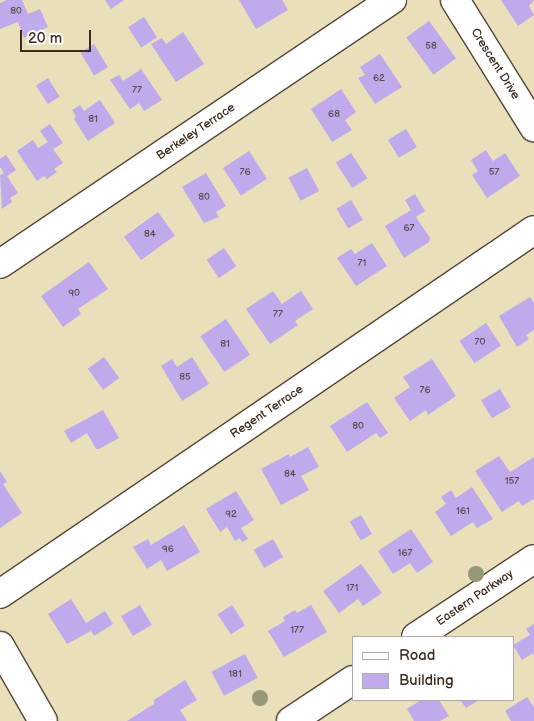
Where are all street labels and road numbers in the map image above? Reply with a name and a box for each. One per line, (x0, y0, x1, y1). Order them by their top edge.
street label: Crescent Drive (467, 26, 523, 102)
street label: Berkeley Terrace (154, 100, 238, 164)
street label: Regent Terrace (228, 382, 306, 442)
street label: Eastern Parkway (434, 567, 516, 629)

